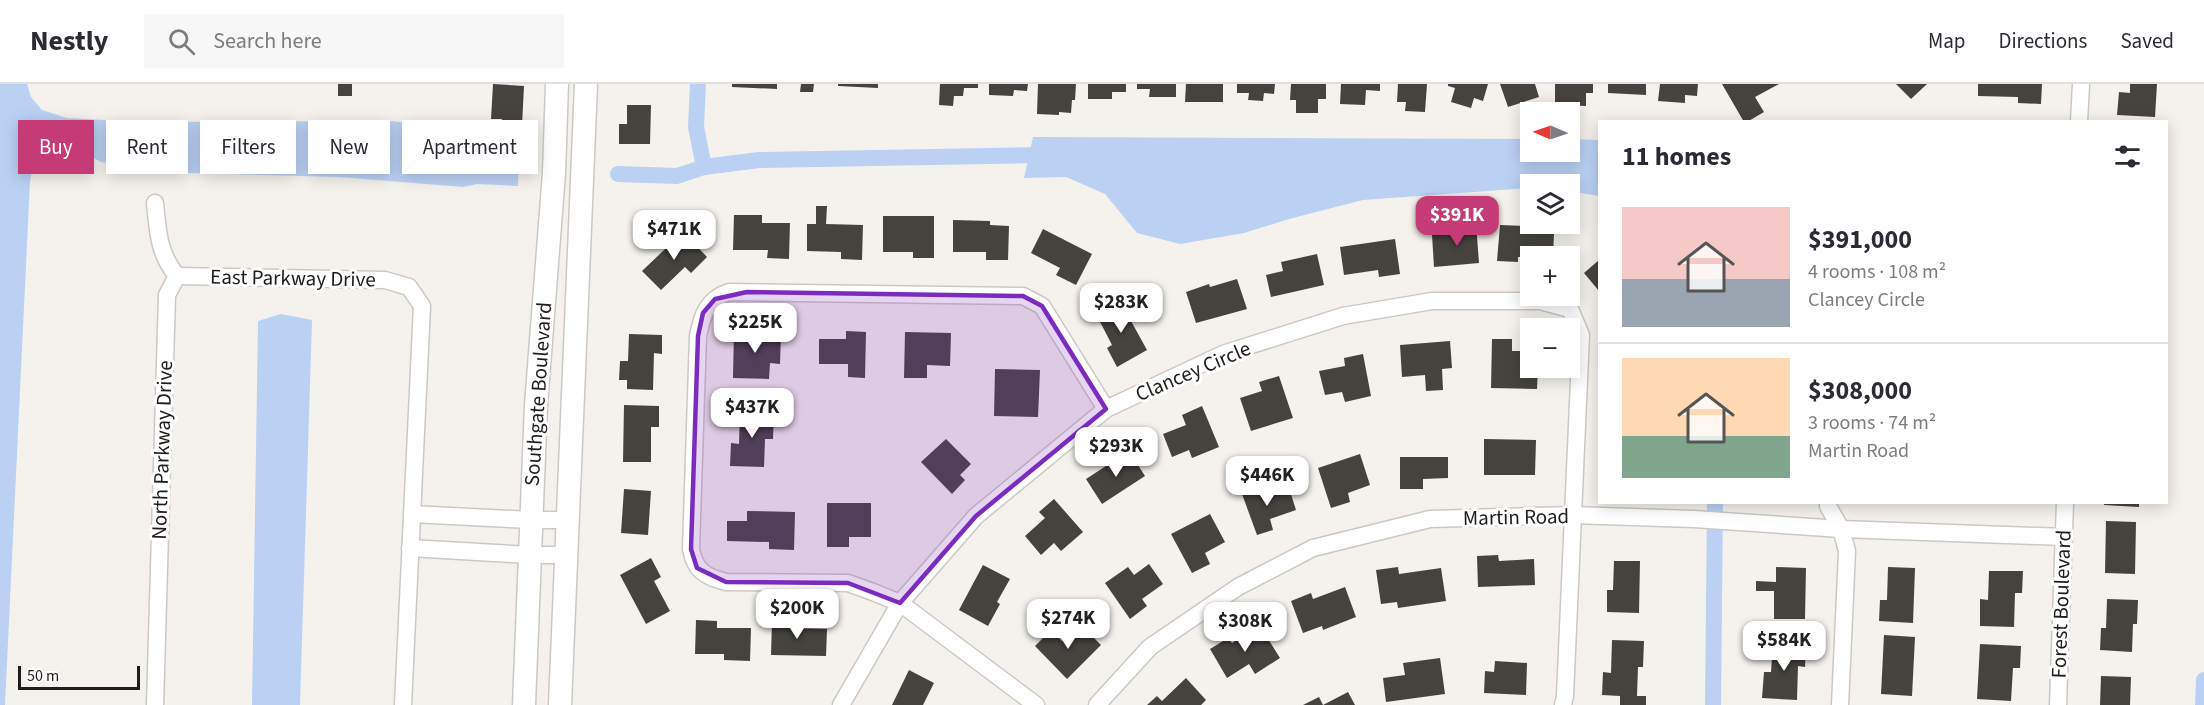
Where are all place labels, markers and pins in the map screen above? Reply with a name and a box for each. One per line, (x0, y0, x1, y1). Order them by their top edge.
pin: $391K (1415, 196, 1499, 247)
pin: $471K (632, 210, 716, 261)
pin: $283K (1079, 283, 1163, 334)
pin: $225K (713, 303, 797, 354)
pin: $437K (710, 388, 794, 439)
pin: $293K (1074, 427, 1158, 478)
pin: $446K (1225, 456, 1309, 507)
pin: $200K (755, 589, 839, 640)
pin: $274K (1026, 599, 1110, 650)
pin: $308K (1203, 602, 1287, 653)
pin: $584K (1742, 621, 1826, 672)

